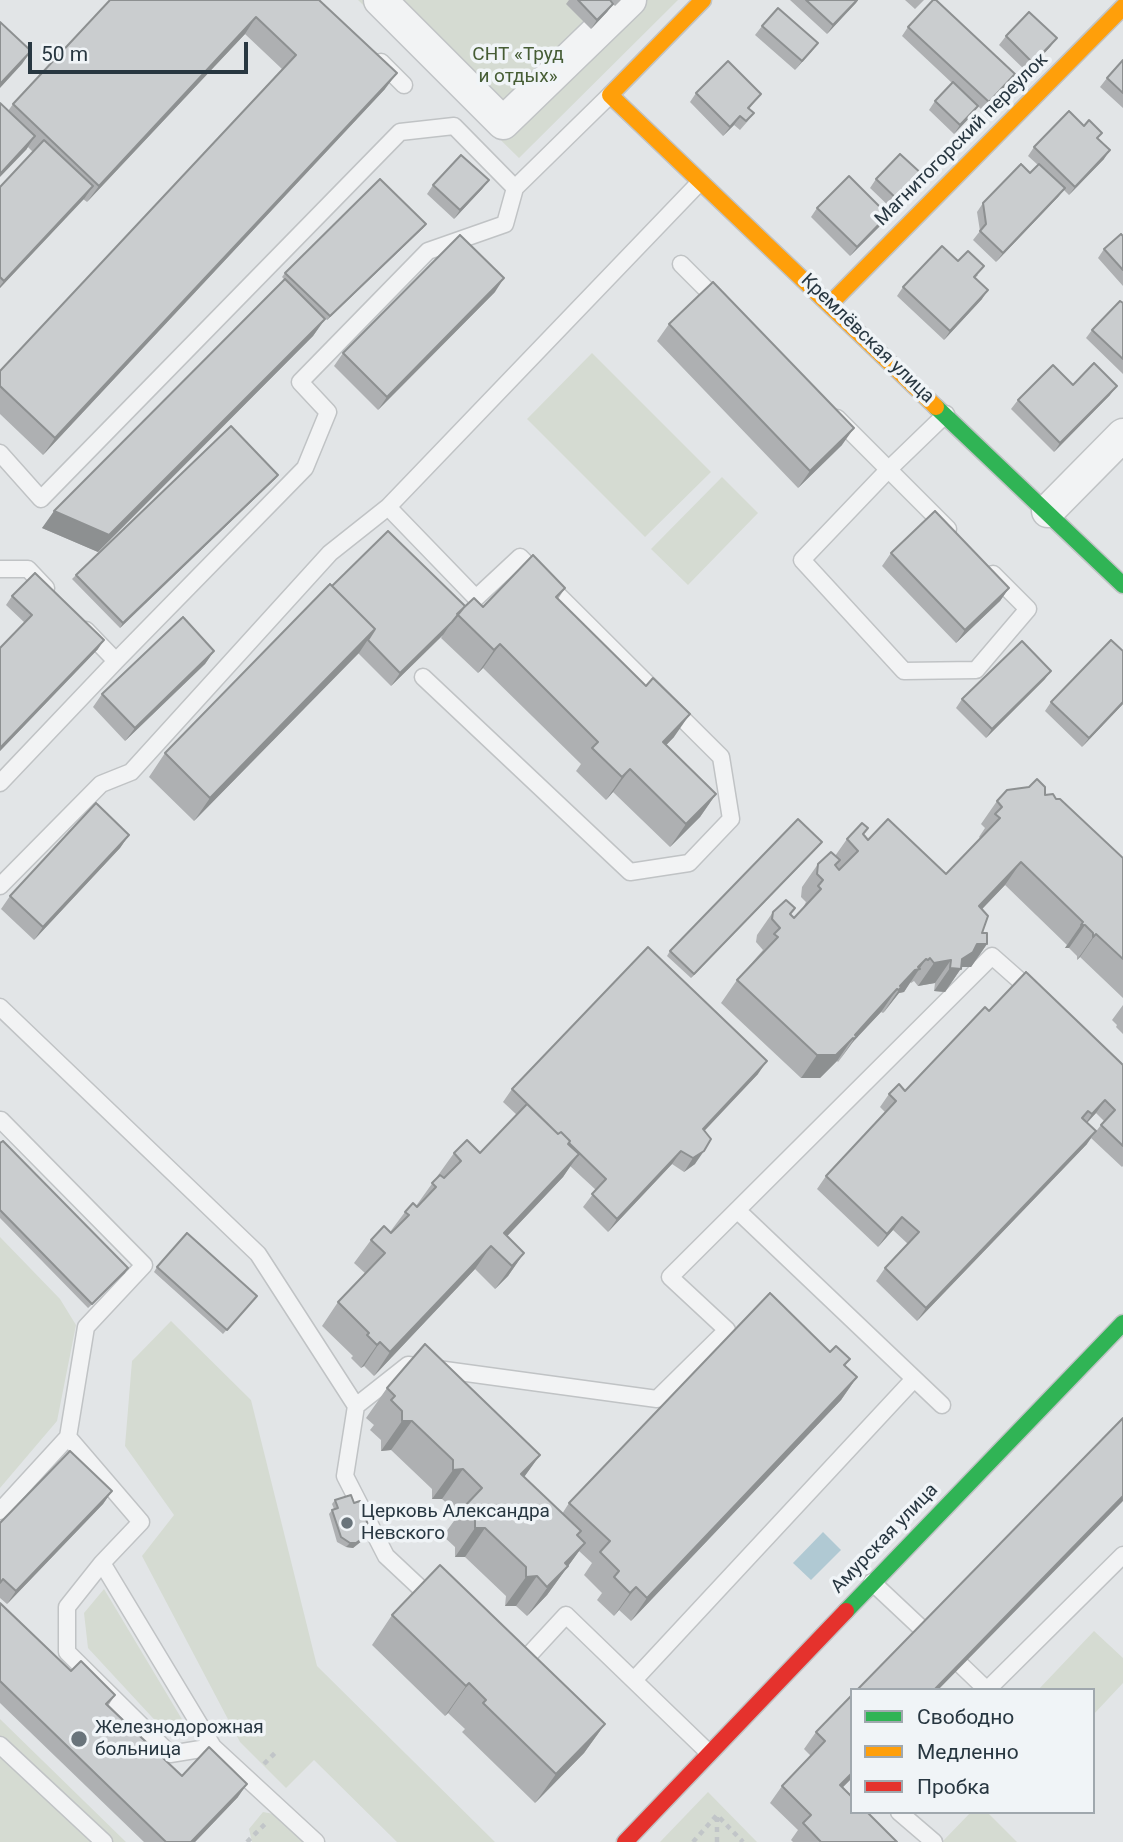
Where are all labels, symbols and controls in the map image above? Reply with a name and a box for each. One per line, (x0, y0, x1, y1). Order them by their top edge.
scale bar (32, 28, 252, 72)
text: 50 m (41, 42, 88, 66)
park label: СНТ «Труд и отдых» (472, 44, 564, 88)
street label: Магнитогорский переулок (871, 49, 1053, 231)
street label: Кремлёвская улица (796, 269, 938, 409)
street label: Амурская улица (827, 1479, 943, 1599)
place label: Церковь Александра Невского (361, 1501, 550, 1545)
marker: Церковь Александра Невского (339, 1515, 355, 1531)
legend (850, 1688, 1095, 1814)
text: Свободно (917, 1705, 1014, 1729)
place label: Железнодорожная больница (95, 1717, 264, 1761)
marker: Железнодорожная больница (69, 1729, 89, 1749)
text: Медленно (917, 1740, 1019, 1764)
text: Пробка (917, 1775, 990, 1799)

